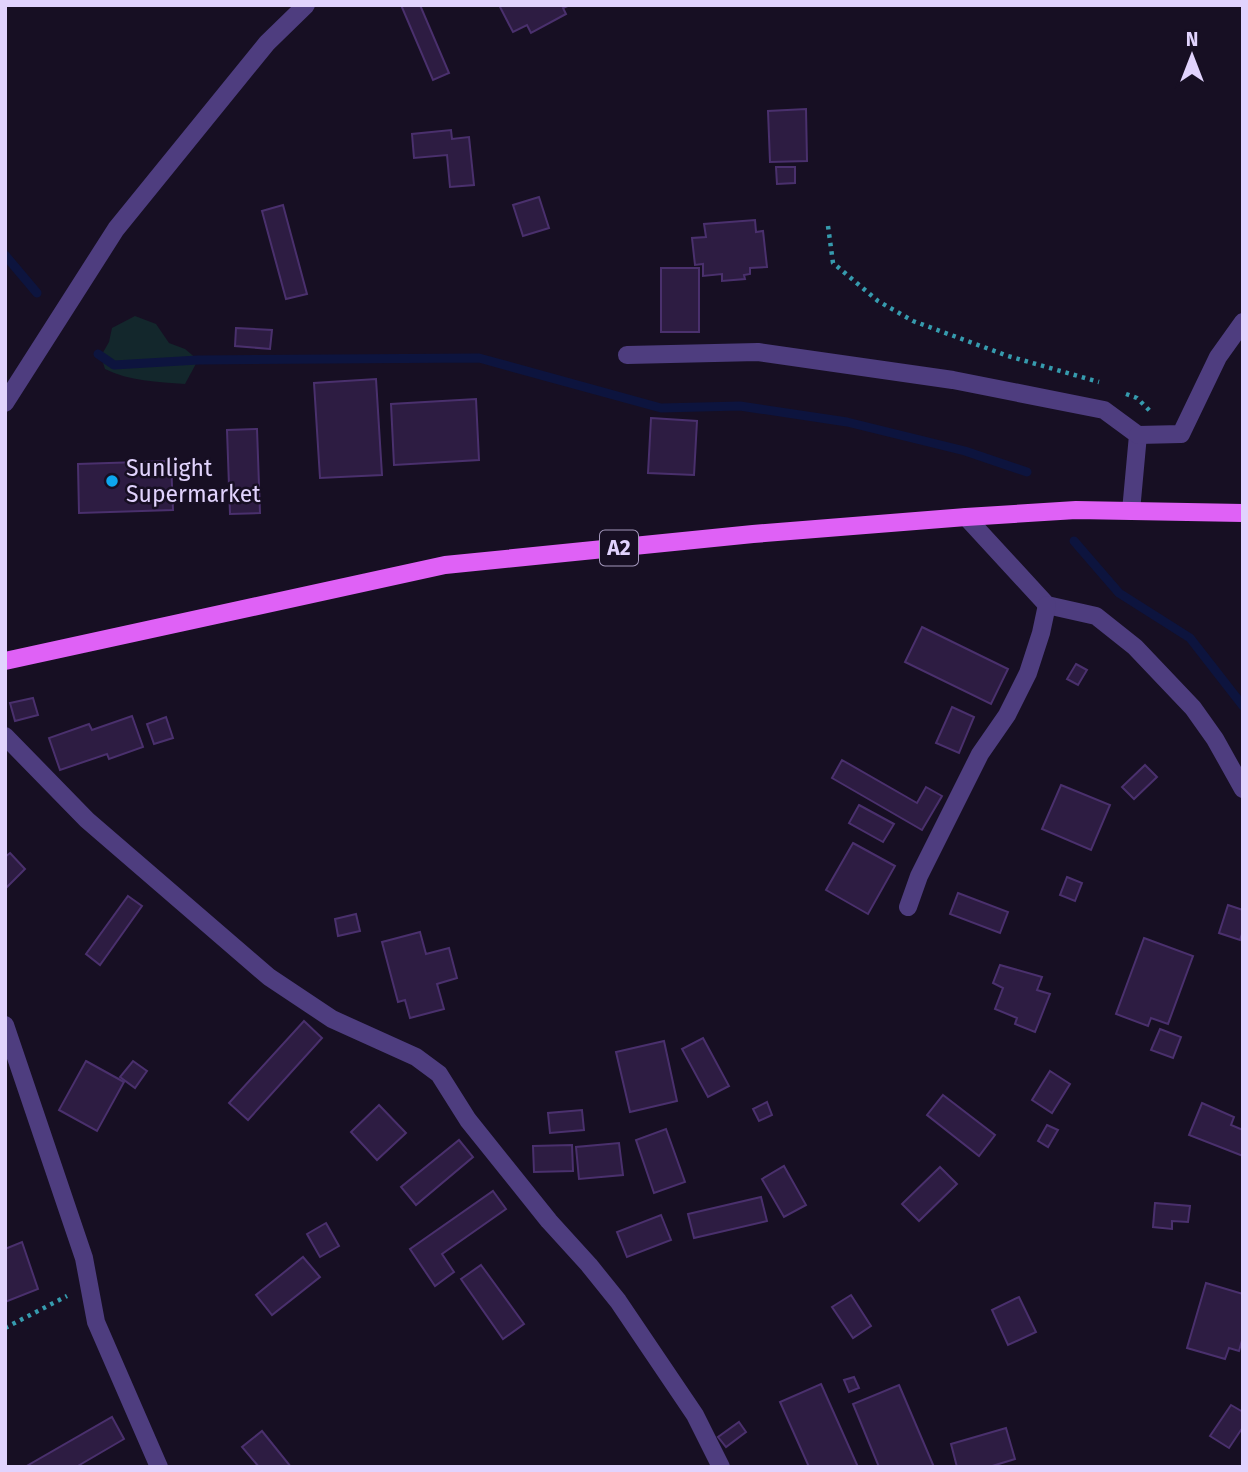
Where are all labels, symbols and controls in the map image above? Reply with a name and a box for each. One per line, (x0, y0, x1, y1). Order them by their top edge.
north arrow (1157, 21, 1227, 91)
text: N (1186, 28, 1198, 51)
place label: Sunlight Supermarket (126, 454, 261, 508)
marker: Sunlight Supermarket (104, 473, 120, 489)
road number: A2 (600, 530, 638, 566)

